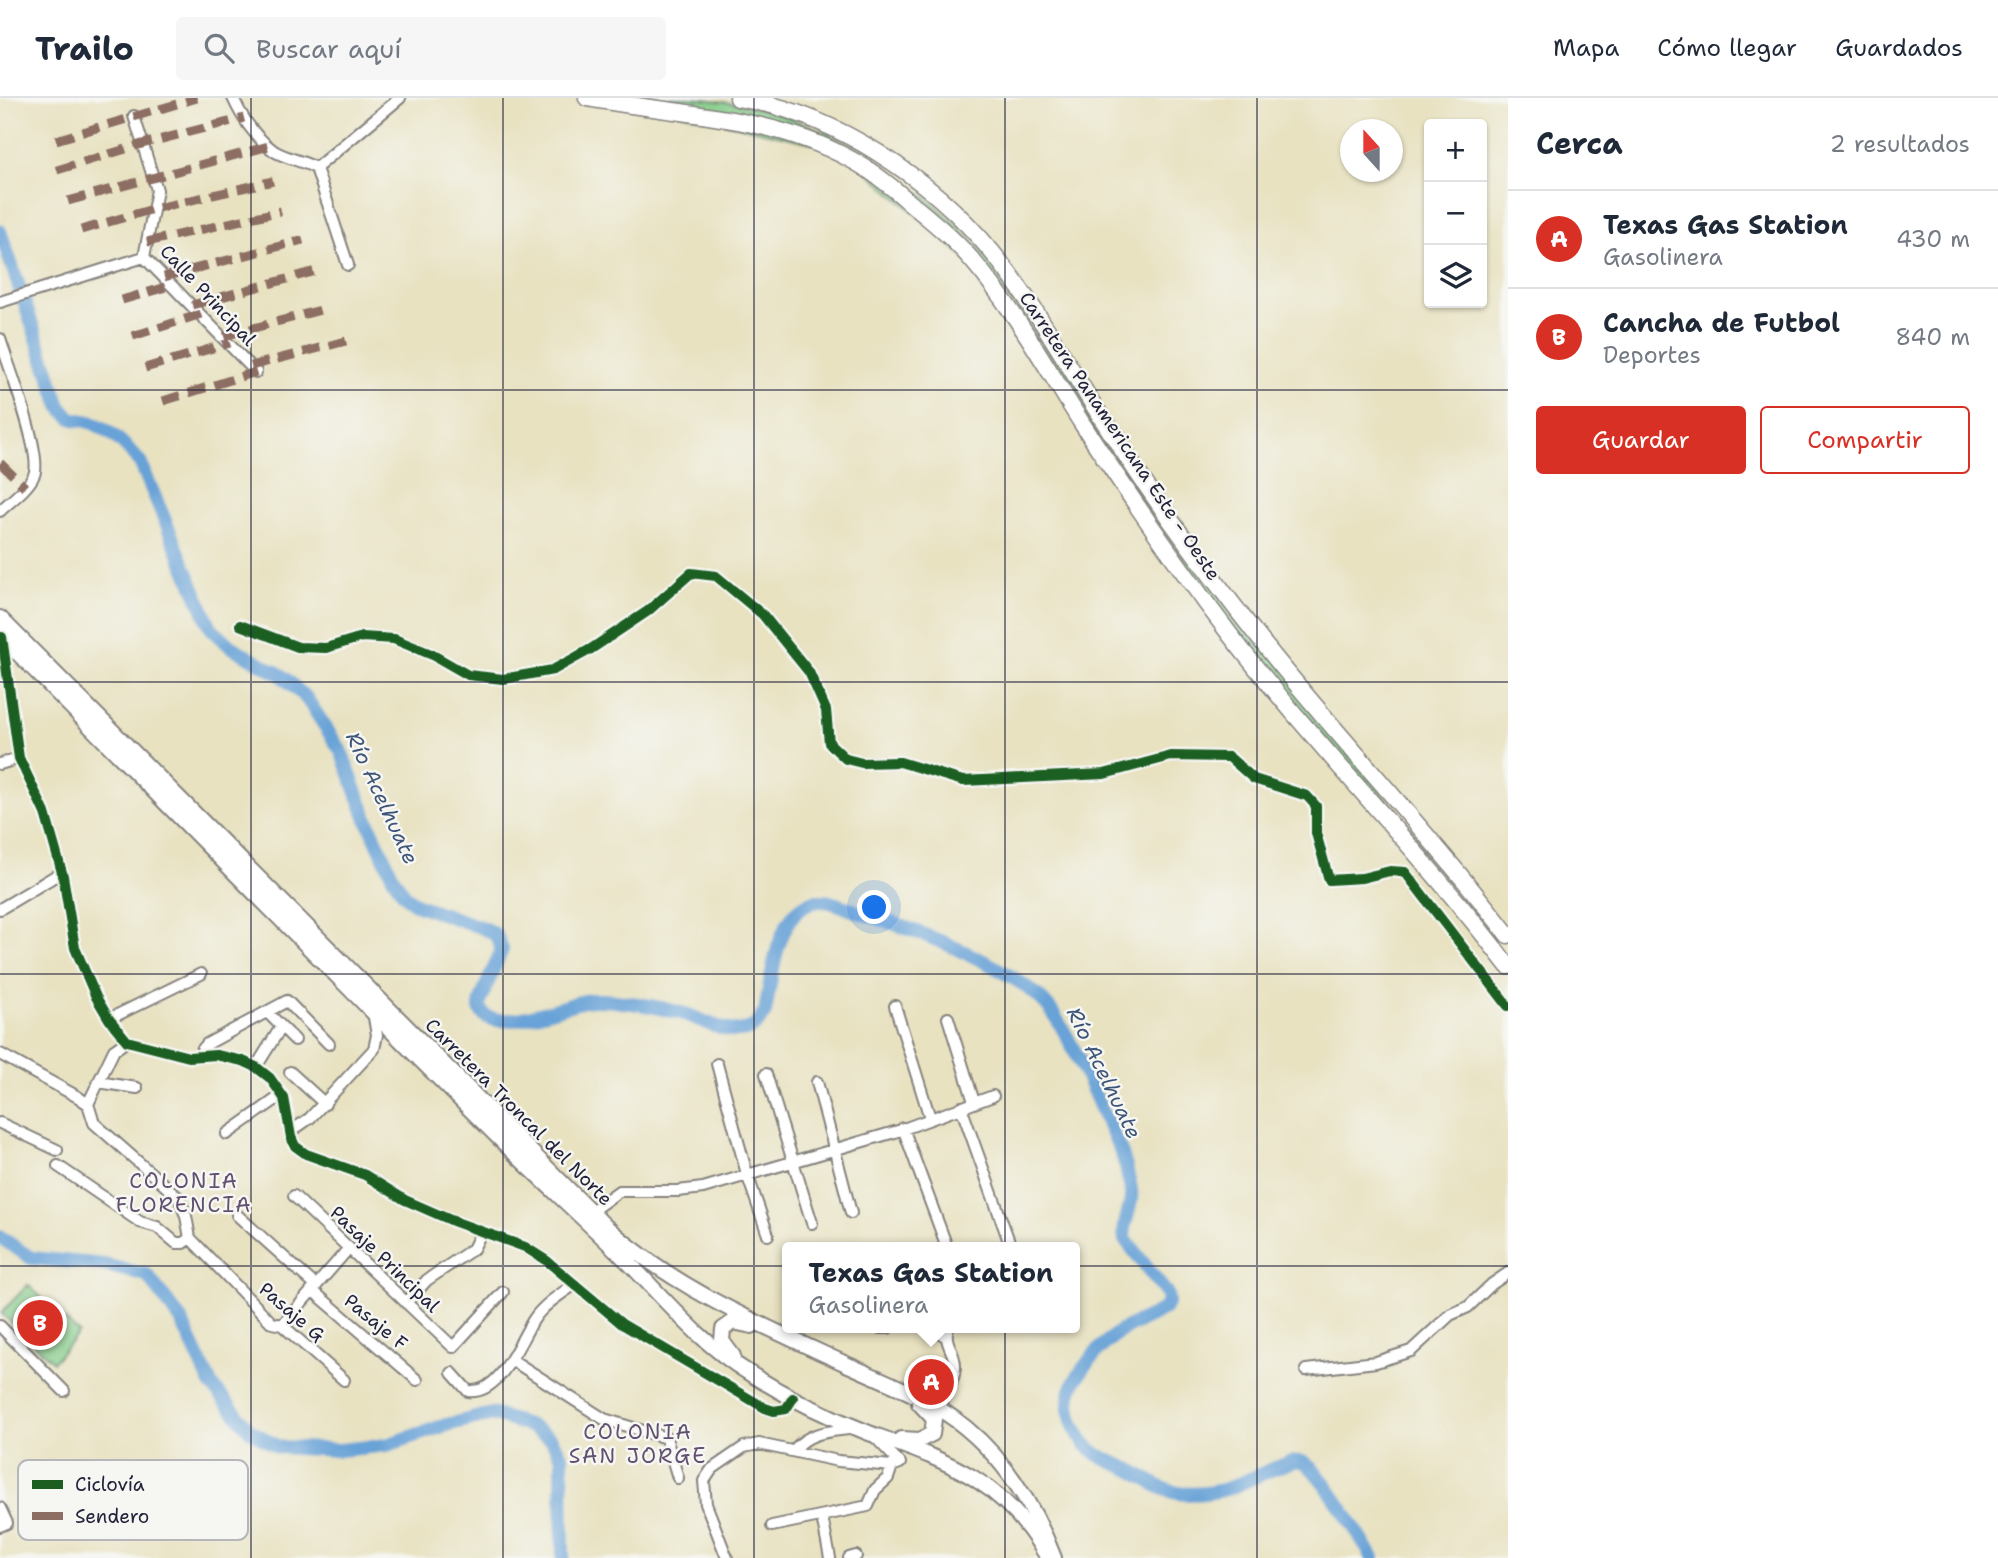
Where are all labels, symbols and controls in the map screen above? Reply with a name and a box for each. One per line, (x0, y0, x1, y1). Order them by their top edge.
search box (176, 17, 666, 80)
text: Trailo (35, 26, 134, 71)
icon: search (200, 29, 238, 67)
text: Buscar aquí (256, 31, 402, 66)
text: Mapa (1553, 32, 1619, 64)
text: Cómo llegar (1657, 32, 1797, 64)
text: Guardados (1835, 32, 1963, 64)
north arrow (1340, 119, 1403, 182)
map controls (1424, 119, 1487, 308)
button: + (1424, 119, 1487, 182)
text: Cerca (1536, 123, 1623, 164)
text: 2 resultados (1830, 129, 1970, 159)
button: − (1424, 182, 1487, 245)
text: Texas Gas Station (1603, 207, 1848, 242)
text: A (1550, 224, 1568, 254)
text: 430 m (1896, 224, 1970, 254)
street label: Calle Principal (155, 239, 262, 351)
text: Gasolinera (1603, 242, 1723, 272)
button: layers (1424, 245, 1487, 308)
street label: Carretera Panamericana Este - Oeste (1014, 287, 1226, 585)
text: Cancha de Futbol (1603, 305, 1840, 340)
text: B (1552, 322, 1566, 352)
text: 840 m (1895, 322, 1970, 352)
text: Deportes (1603, 340, 1701, 370)
button: Guardar (1536, 406, 1746, 474)
button: Compartir (1760, 406, 1970, 474)
water label: Río Acelhuate (339, 727, 425, 869)
your location (857, 890, 891, 924)
water label: Río Acelhuate (1060, 1003, 1148, 1143)
street label: Carretera Troncal del Norte (420, 1013, 618, 1211)
district label: COLONIA FLORENCIA (116, 1167, 253, 1219)
street label: Pasaje Principal (325, 1200, 445, 1318)
popup (782, 1242, 1080, 1333)
text: Texas Gas Station (809, 1255, 1053, 1290)
street label: Pasaje G (254, 1277, 330, 1347)
street label: Pasaje F (339, 1288, 413, 1356)
text: Gasolinera (809, 1290, 928, 1320)
pin: B (17, 1297, 63, 1349)
pin: A (908, 1356, 954, 1408)
district label: COLONIA SAN JORGE (569, 1418, 707, 1470)
legend (18, 1460, 248, 1540)
text: Ciclovía (75, 1472, 145, 1497)
text: Sendero (75, 1504, 149, 1529)

